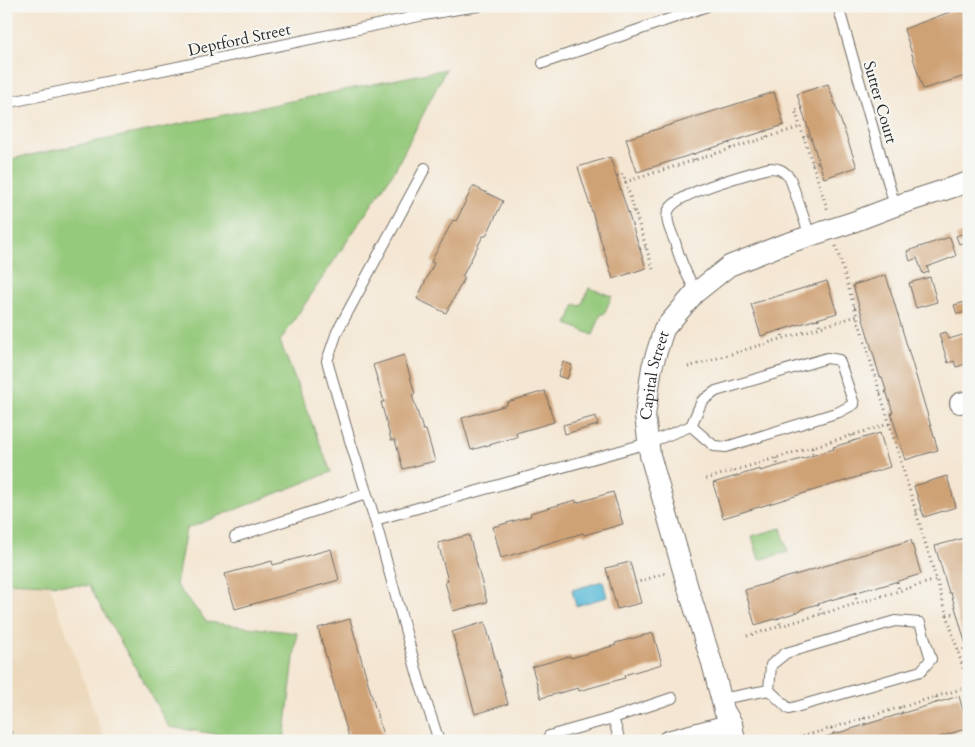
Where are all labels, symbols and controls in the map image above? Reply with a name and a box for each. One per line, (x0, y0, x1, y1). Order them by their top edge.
street label: Deptford Street (186, 18, 293, 62)
street label: Sutter Court (858, 58, 902, 146)
street label: Capital Street (635, 328, 675, 421)

